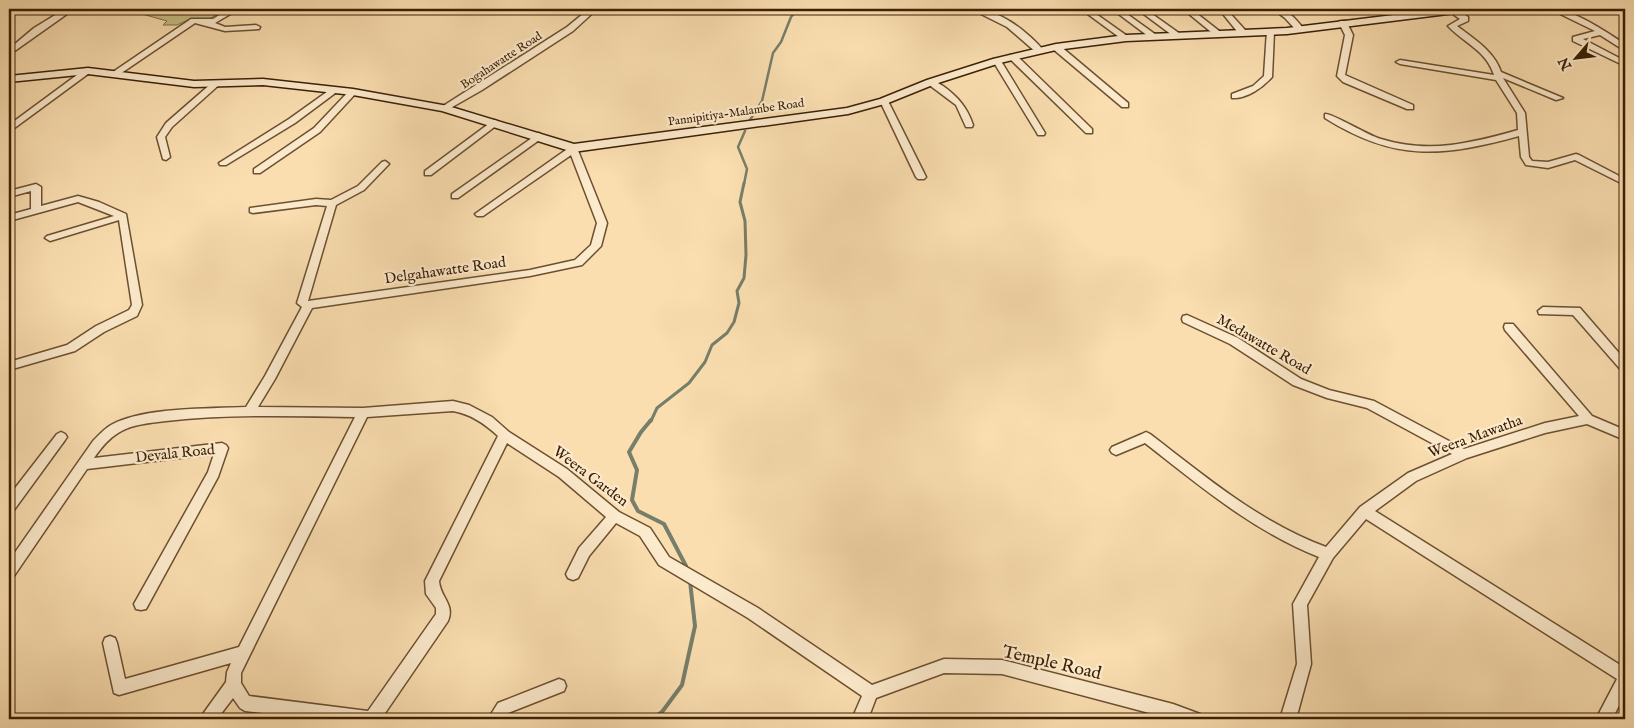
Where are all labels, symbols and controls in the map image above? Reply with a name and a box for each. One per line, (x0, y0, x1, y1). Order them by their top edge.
street label: Bogahawatte Road (458, 28, 545, 92)
north arrow (1552, 32, 1602, 82)
text: N (1555, 54, 1577, 74)
street label: Pannipitiya-Malambe Road (667, 95, 806, 130)
street label: Delgahawatte Road (383, 252, 508, 288)
street label: Medawatte Road (1213, 310, 1315, 380)
street label: Weera Mawatha (1425, 410, 1525, 462)
street label: Devala Road (134, 440, 217, 467)
street label: Weera Garden (549, 442, 632, 511)
street label: Temple Road (1000, 641, 1104, 686)

